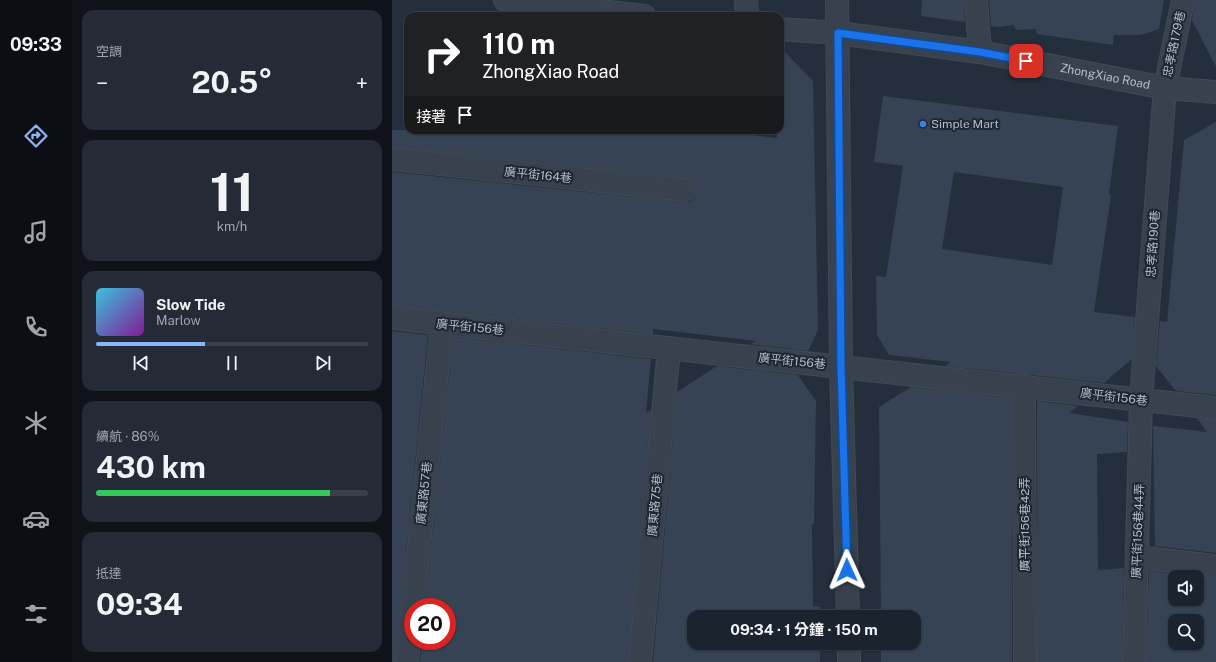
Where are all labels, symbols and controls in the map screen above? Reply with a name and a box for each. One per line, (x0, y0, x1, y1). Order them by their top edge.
street label: 忠孝路179巷 (1160, 10, 1188, 78)
text: 110 m (482, 27, 555, 60)
icon: right (416, 28, 468, 80)
text: 09:33 (10, 34, 62, 55)
text: 空調 (96, 44, 122, 59)
pin (1009, 44, 1043, 78)
icon: arrive (1015, 50, 1037, 72)
text: ZhongXiao Road (482, 61, 619, 82)
street label: ZhongXiao Road (1059, 61, 1152, 92)
text: 20.5° (192, 64, 272, 100)
text: − (96, 70, 108, 96)
text: + (356, 70, 368, 96)
icon: arrive (454, 104, 476, 126)
text: 接著 (416, 108, 446, 125)
place label: Simple Mart (931, 117, 999, 131)
marker: Simple Mart (918, 119, 928, 129)
icon: directions (22, 122, 50, 150)
text: 11 (210, 162, 254, 223)
street label: 廣平街164巷 (504, 164, 572, 186)
street label: 忠孝路190巷 (1144, 210, 1162, 278)
icon: music (22, 218, 50, 246)
text: km/h (217, 219, 247, 234)
text: Slow Tide (156, 296, 225, 313)
icon: phone (22, 313, 50, 341)
text: Marlow (156, 313, 201, 328)
street label: 廣平街156巷 (435, 316, 505, 338)
street label: 廣平街156巷 (757, 350, 827, 372)
icon: previous (130, 352, 152, 374)
icon: pause (221, 352, 243, 374)
icon: next (312, 352, 334, 374)
street label: 廣平街156巷 (1079, 386, 1149, 408)
icon: climate (22, 409, 50, 437)
text: 續航 · 86% (96, 429, 159, 444)
text: 430 km (96, 449, 206, 485)
street label: 廣東路57巷 (414, 461, 434, 525)
street label: 廣東路75巷 (645, 473, 665, 537)
street label: 廣平街156巷42弄 (1018, 477, 1032, 571)
street label: 廣平街156巷44弄 (1129, 483, 1147, 579)
icon: car (22, 505, 50, 533)
position arrow (826, 549, 868, 591)
text: 抵達 (96, 566, 122, 581)
map controls (1168, 570, 1204, 650)
button: sound (1168, 570, 1204, 606)
text: 09:34 (96, 586, 183, 622)
speed limit sign: 20 (404, 598, 456, 650)
icon: filters (22, 600, 50, 628)
button: search (1168, 614, 1204, 650)
text: 09:34 · 1 分鐘 · 150 m (730, 621, 878, 638)

